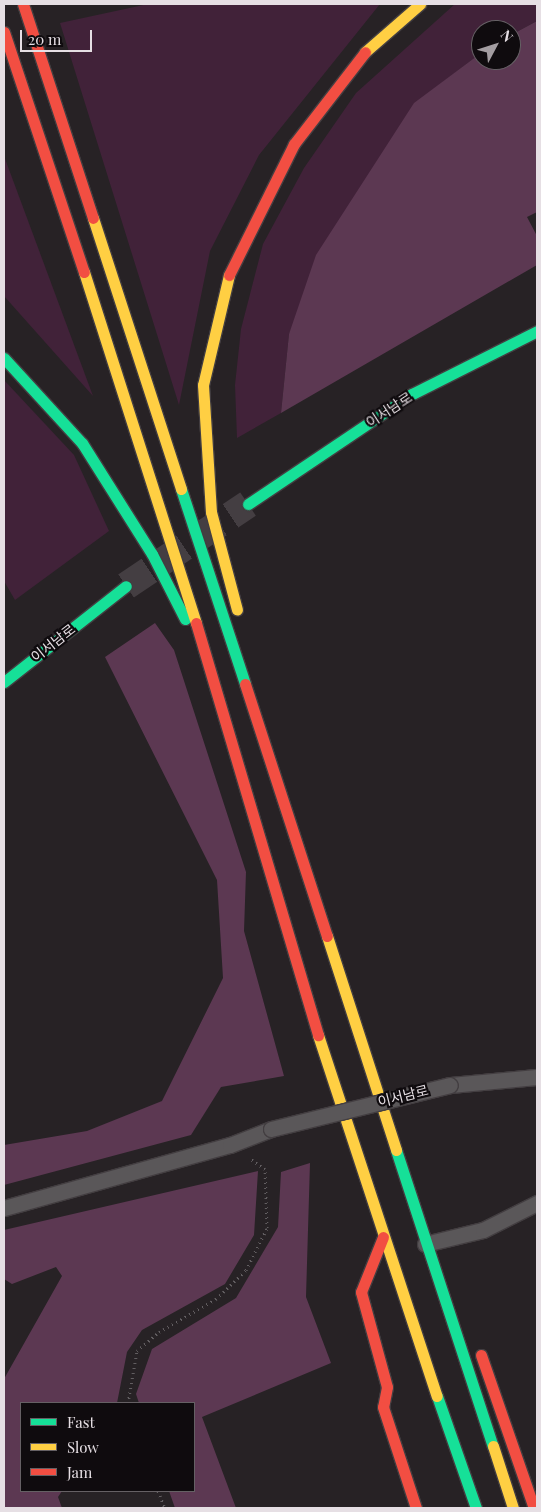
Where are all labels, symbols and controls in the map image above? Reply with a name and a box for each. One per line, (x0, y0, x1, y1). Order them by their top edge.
scale bar (22, 20, 95, 52)
north arrow (471, 20, 521, 70)
text: N (497, 26, 518, 46)
text: 20 m (28, 29, 61, 49)
street label: 이서남로 (363, 389, 415, 431)
street label: 이서남로 (28, 621, 78, 665)
street label: 이서남로 (376, 1082, 430, 1110)
legend (20, 1402, 195, 1492)
text: Fast (67, 1412, 95, 1432)
text: Slow (67, 1437, 99, 1457)
text: Jam (67, 1462, 92, 1482)

